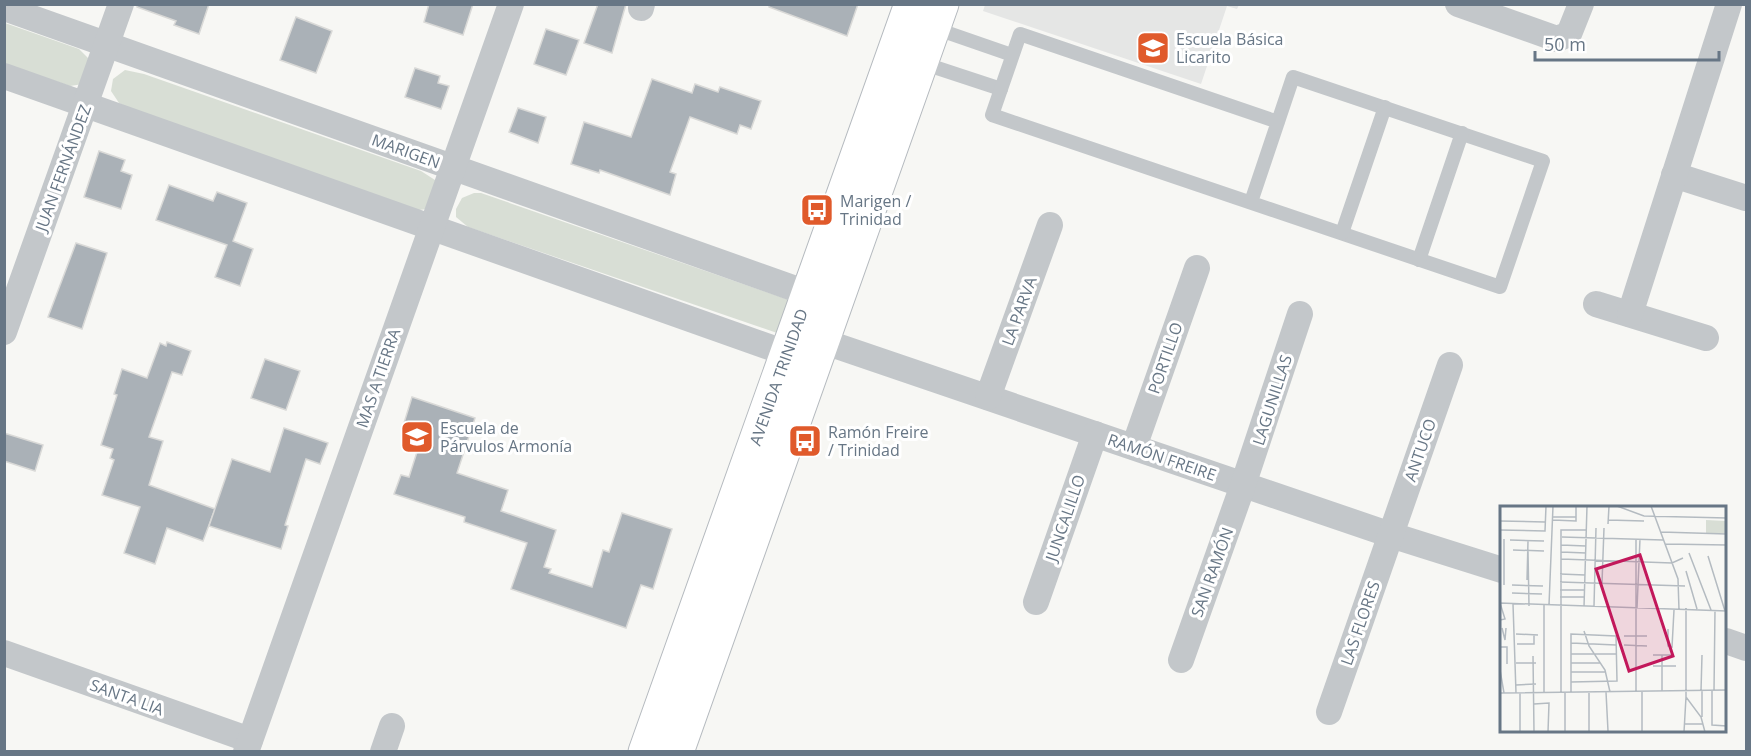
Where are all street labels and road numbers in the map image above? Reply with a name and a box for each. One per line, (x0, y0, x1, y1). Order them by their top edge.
street label: JUAN FERNÁNDEZ (29, 102, 96, 236)
street label: MARIGEN (369, 128, 443, 174)
street label: LA PARVA (996, 273, 1042, 349)
street label: AVENIDA TRINIDAD (744, 305, 813, 449)
street label: PORTILLO (1142, 319, 1188, 397)
street label: MAS A TIERRA (351, 325, 406, 431)
street label: LAGUNILLAS (1247, 352, 1297, 448)
street label: ANTUCO (1399, 416, 1441, 484)
street label: RAMÓN FREIRE (1105, 428, 1219, 486)
street label: JUNCALILLO (1039, 472, 1090, 566)
street label: SAN RAMÓN (1186, 524, 1238, 620)
street label: LAS FLORES (1335, 578, 1385, 668)
street label: SANTA LIA (87, 674, 168, 721)

